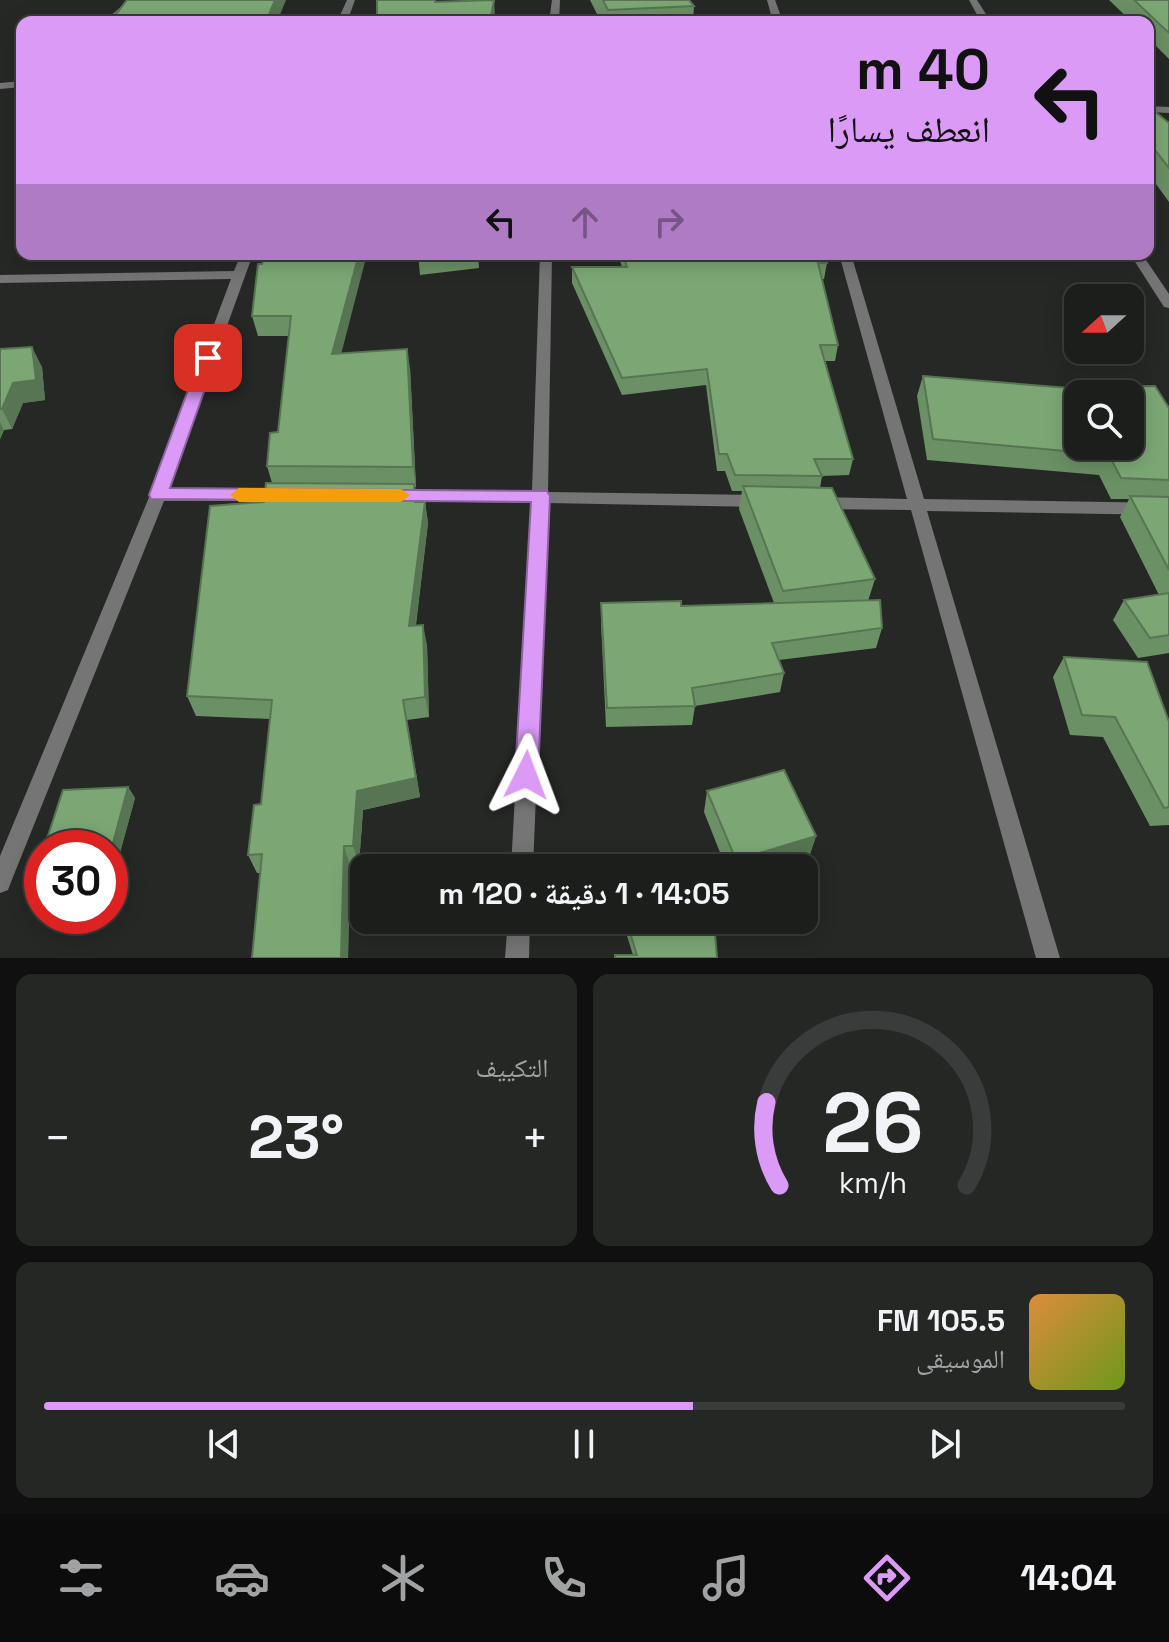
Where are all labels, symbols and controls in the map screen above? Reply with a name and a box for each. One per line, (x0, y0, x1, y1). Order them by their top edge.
text: 40 m (856, 34, 990, 105)
icon: left (1018, 48, 1122, 152)
text: انعطف يسارًا (828, 107, 990, 153)
icon: left (479, 200, 523, 244)
icon: ahead (563, 200, 607, 244)
icon: right (647, 200, 691, 244)
north arrow (1064, 284, 1144, 364)
map controls (1064, 284, 1144, 460)
pin (174, 324, 242, 392)
icon: arrive (186, 336, 230, 380)
button: search (1064, 380, 1144, 460)
position arrow (484, 733, 568, 817)
speed limit sign: 30 (24, 830, 128, 934)
text: 14:05 · 1 دقيقة · 120 m (439, 874, 729, 913)
text: التكييف (476, 1051, 549, 1085)
text: 26 (822, 1070, 923, 1176)
text: 23° (248, 1099, 344, 1176)
text: − (44, 1110, 71, 1166)
text: + (521, 1110, 548, 1166)
text: km/h (839, 1165, 907, 1201)
text: 105.5 FM (877, 1301, 1005, 1340)
text: الموسيقى (916, 1342, 1005, 1376)
icon: previous (202, 1422, 246, 1466)
icon: pause (562, 1422, 606, 1466)
icon: next (923, 1422, 967, 1466)
icon: filters (53, 1550, 109, 1606)
icon: car (214, 1550, 270, 1606)
icon: climate (375, 1550, 431, 1606)
icon: phone (536, 1550, 592, 1606)
icon: music (698, 1550, 754, 1606)
icon: directions (859, 1550, 915, 1606)
text: 14:04 (1020, 1555, 1116, 1601)

